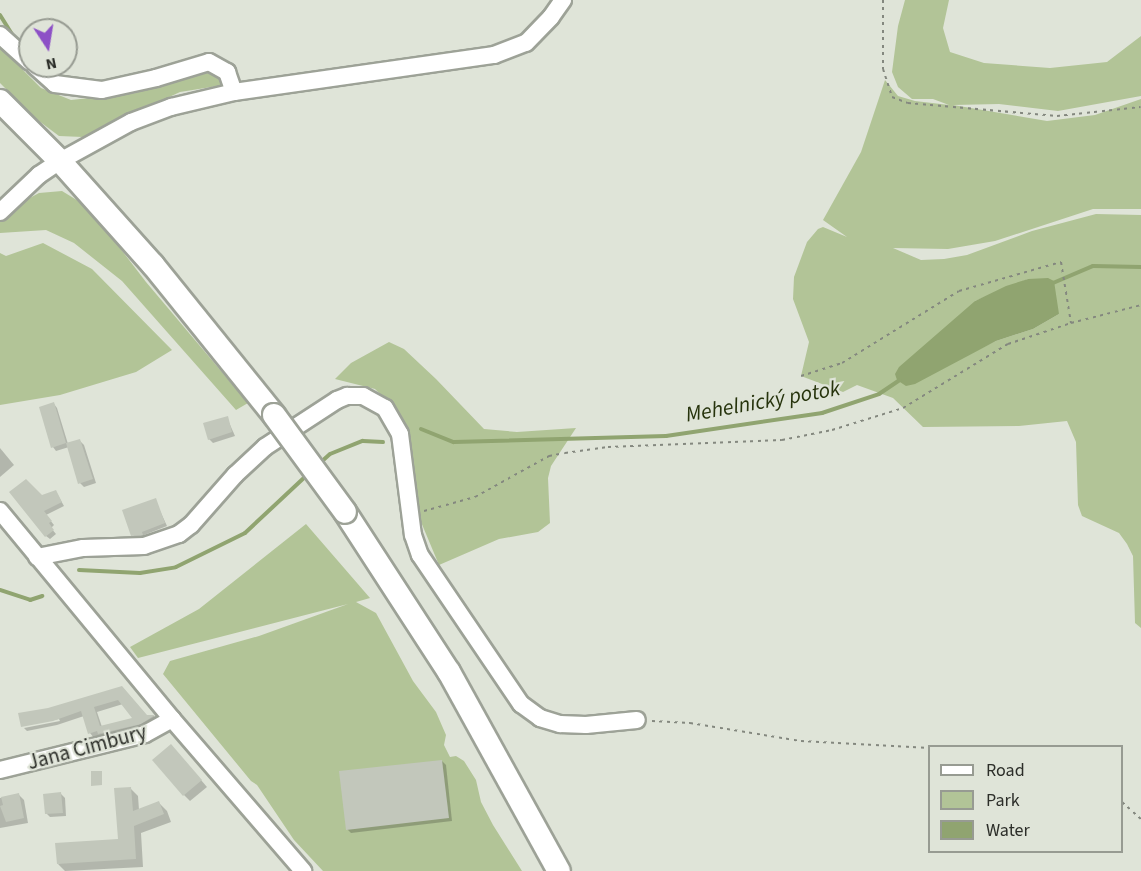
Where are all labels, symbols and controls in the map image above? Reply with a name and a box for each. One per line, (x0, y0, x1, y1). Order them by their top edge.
north arrow (18, 18, 78, 78)
text: N (44, 52, 59, 76)
water label: Mehelnický potok (684, 375, 842, 429)
street label: Jana Cimbury (25, 719, 149, 775)
legend (928, 745, 1123, 853)
text: Road (986, 758, 1025, 783)
text: Park (986, 788, 1020, 813)
text: Water (986, 818, 1030, 843)

